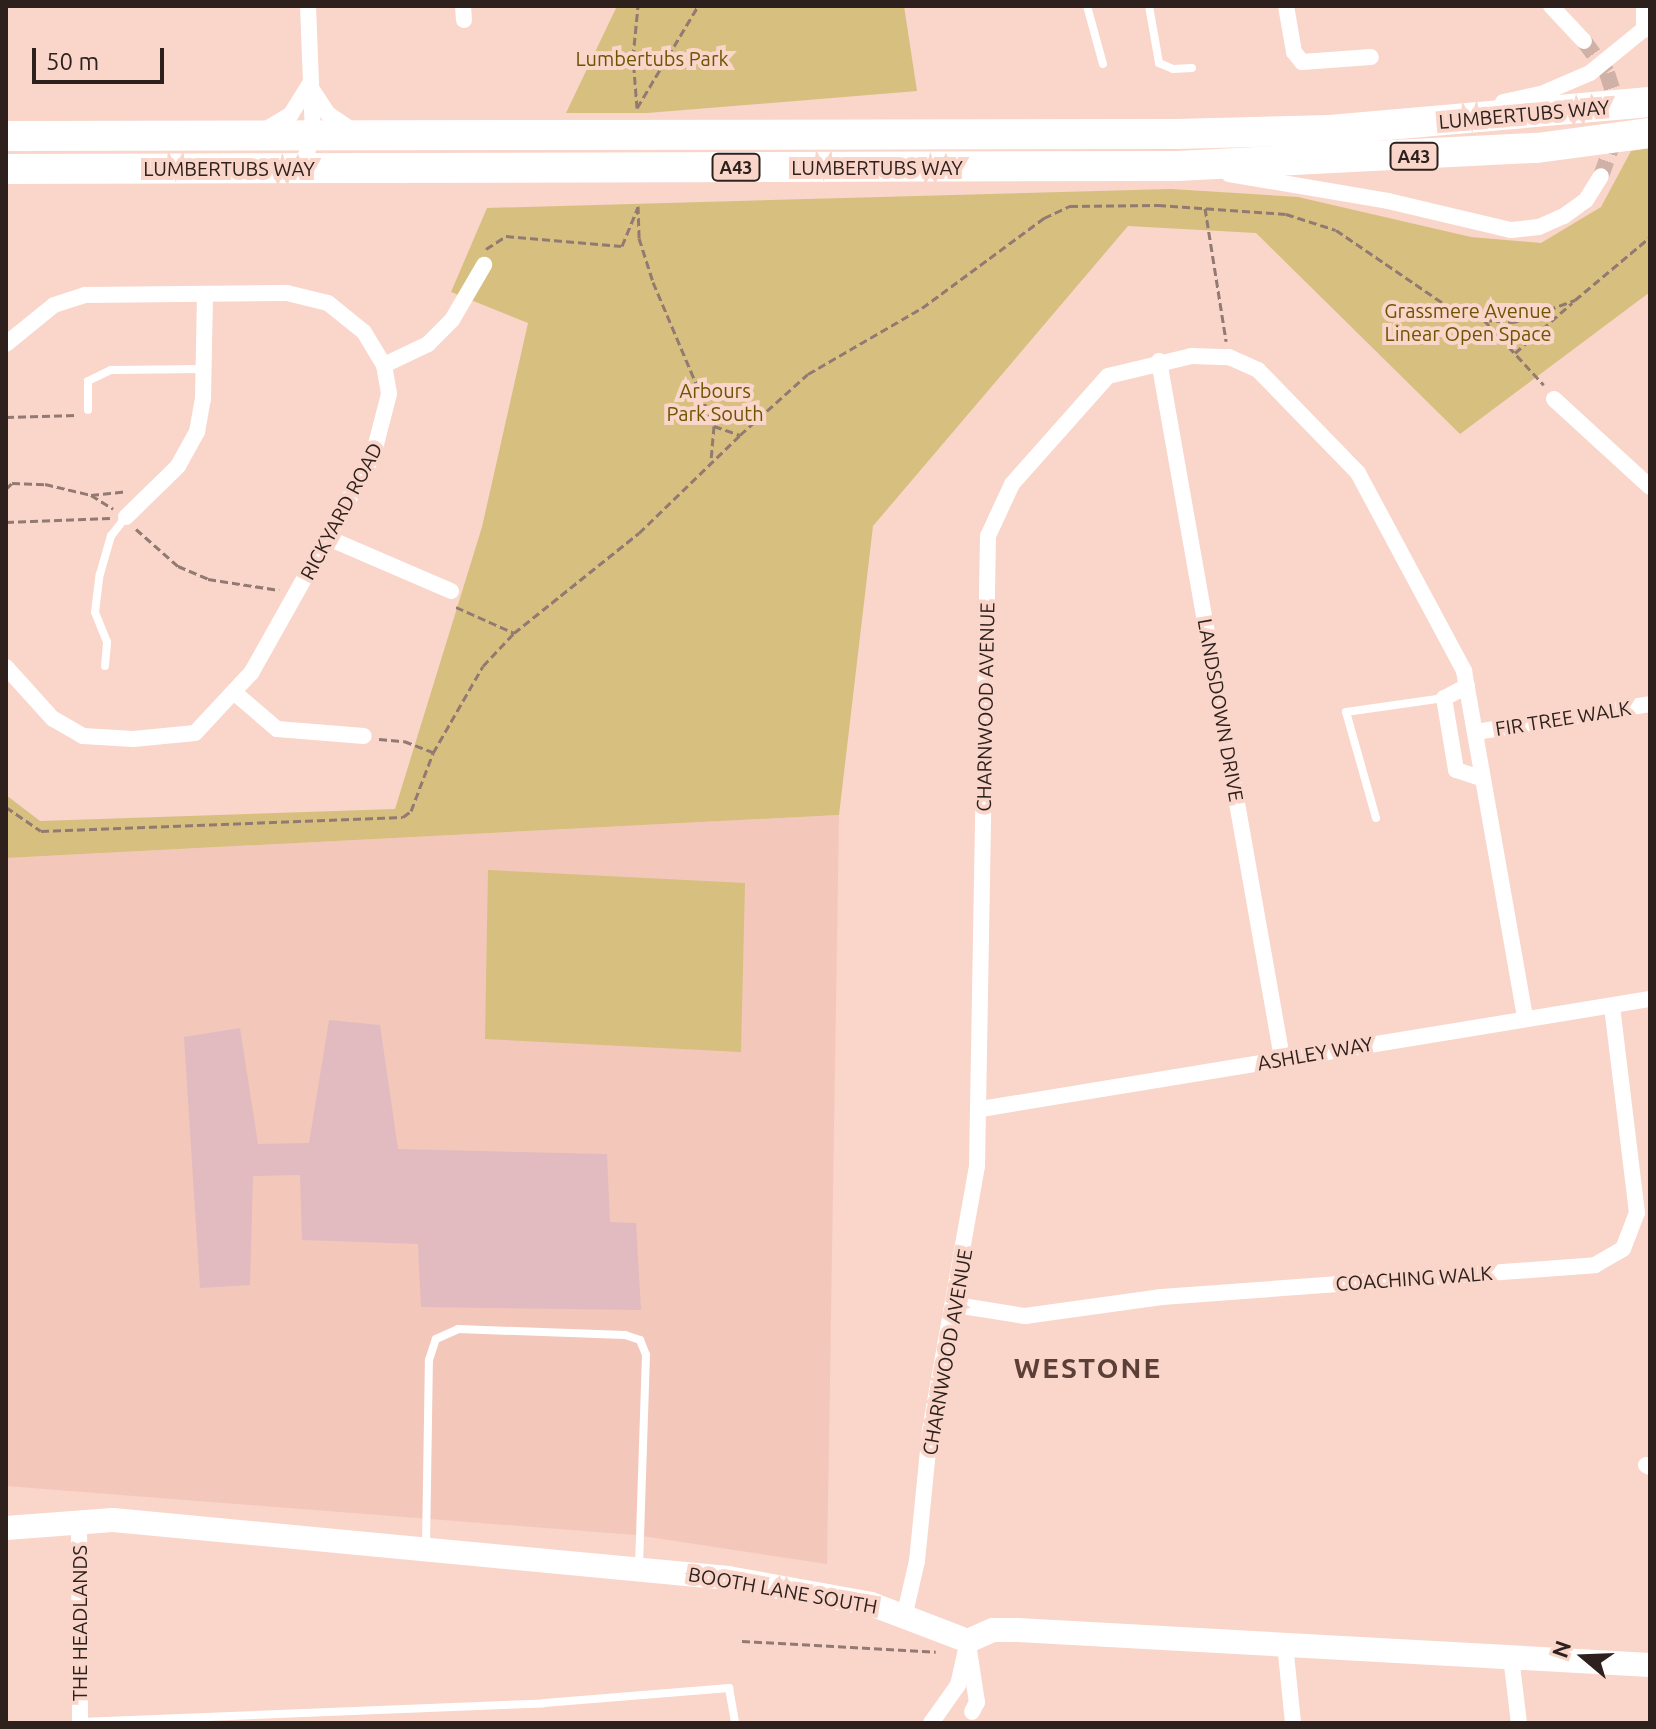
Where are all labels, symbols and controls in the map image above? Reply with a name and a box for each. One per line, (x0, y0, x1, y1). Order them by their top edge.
scale bar (36, 32, 168, 82)
park label: Lumbertubs Park (575, 46, 729, 70)
text: 50 m (46, 48, 99, 75)
street label: LUMBERTUBS WAY (1438, 95, 1610, 133)
road number: A43 (1388, 142, 1440, 170)
road number: A43 (710, 153, 762, 181)
street label: LUMBERTUBS WAY (791, 155, 963, 179)
street label: LUMBERTUBS WAY (143, 156, 315, 180)
park label: Grassmere Avenue Linear Open Space (1384, 298, 1552, 345)
park label: Arbours Park South (666, 378, 764, 425)
street label: RICKYARD ROAD (295, 438, 387, 584)
street label: CHARNWOOD AVENUE (971, 602, 999, 812)
street label: LANDSDOWN DRIVE (1193, 617, 1249, 803)
street label: FIR TREE WALK (1493, 695, 1633, 741)
street label: ASHLEY WAY (1255, 1031, 1375, 1075)
street label: CHARNWOOD AVENUE (917, 1247, 977, 1457)
street label: COACHING WALK (1335, 1261, 1493, 1295)
district label: WESTONE (1014, 1351, 1162, 1385)
street label: THE HEADLANDS (67, 1545, 91, 1701)
street label: BOOTH LANE SOUTH (687, 1562, 879, 1618)
north arrow (1544, 1617, 1624, 1697)
text: N (1546, 1637, 1575, 1661)

